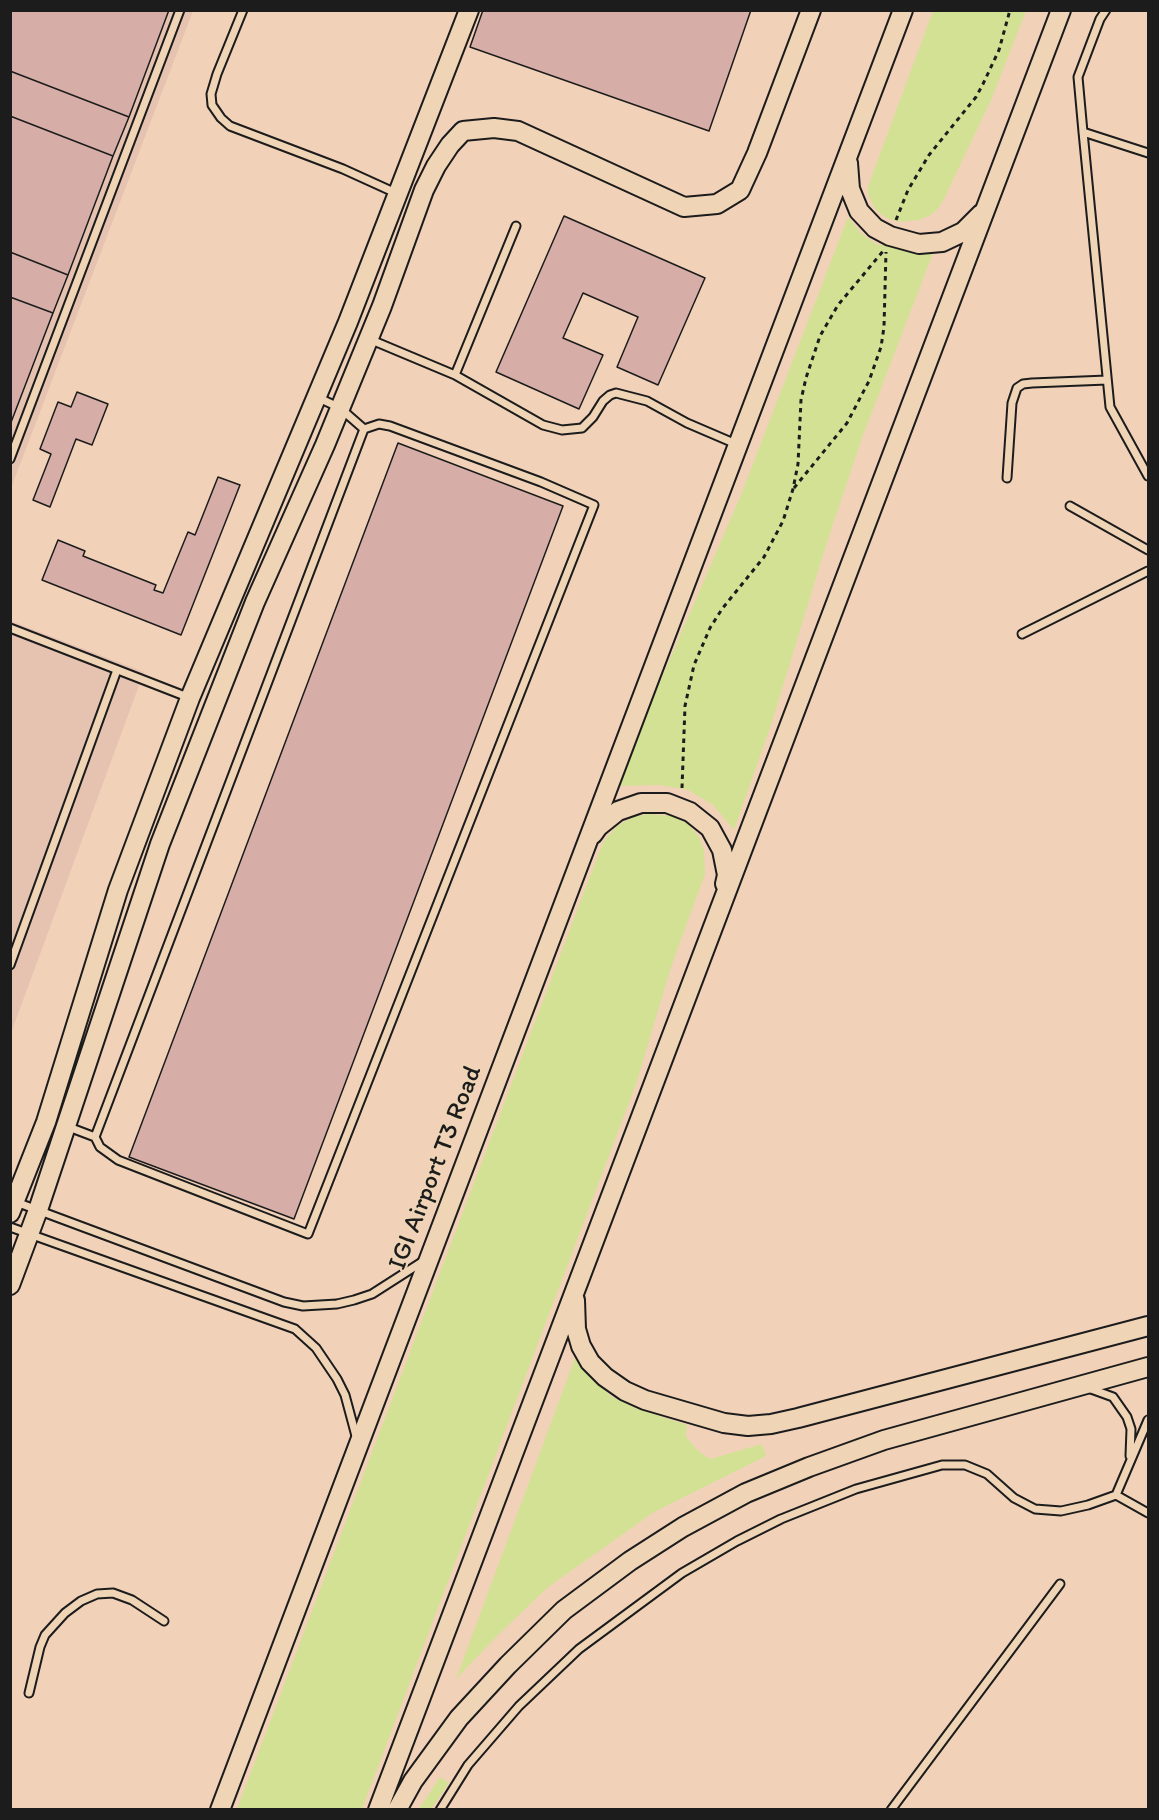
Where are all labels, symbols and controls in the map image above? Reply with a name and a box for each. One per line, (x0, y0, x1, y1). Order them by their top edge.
street label: IGI Airport T3 Road (383, 1061, 489, 1275)

